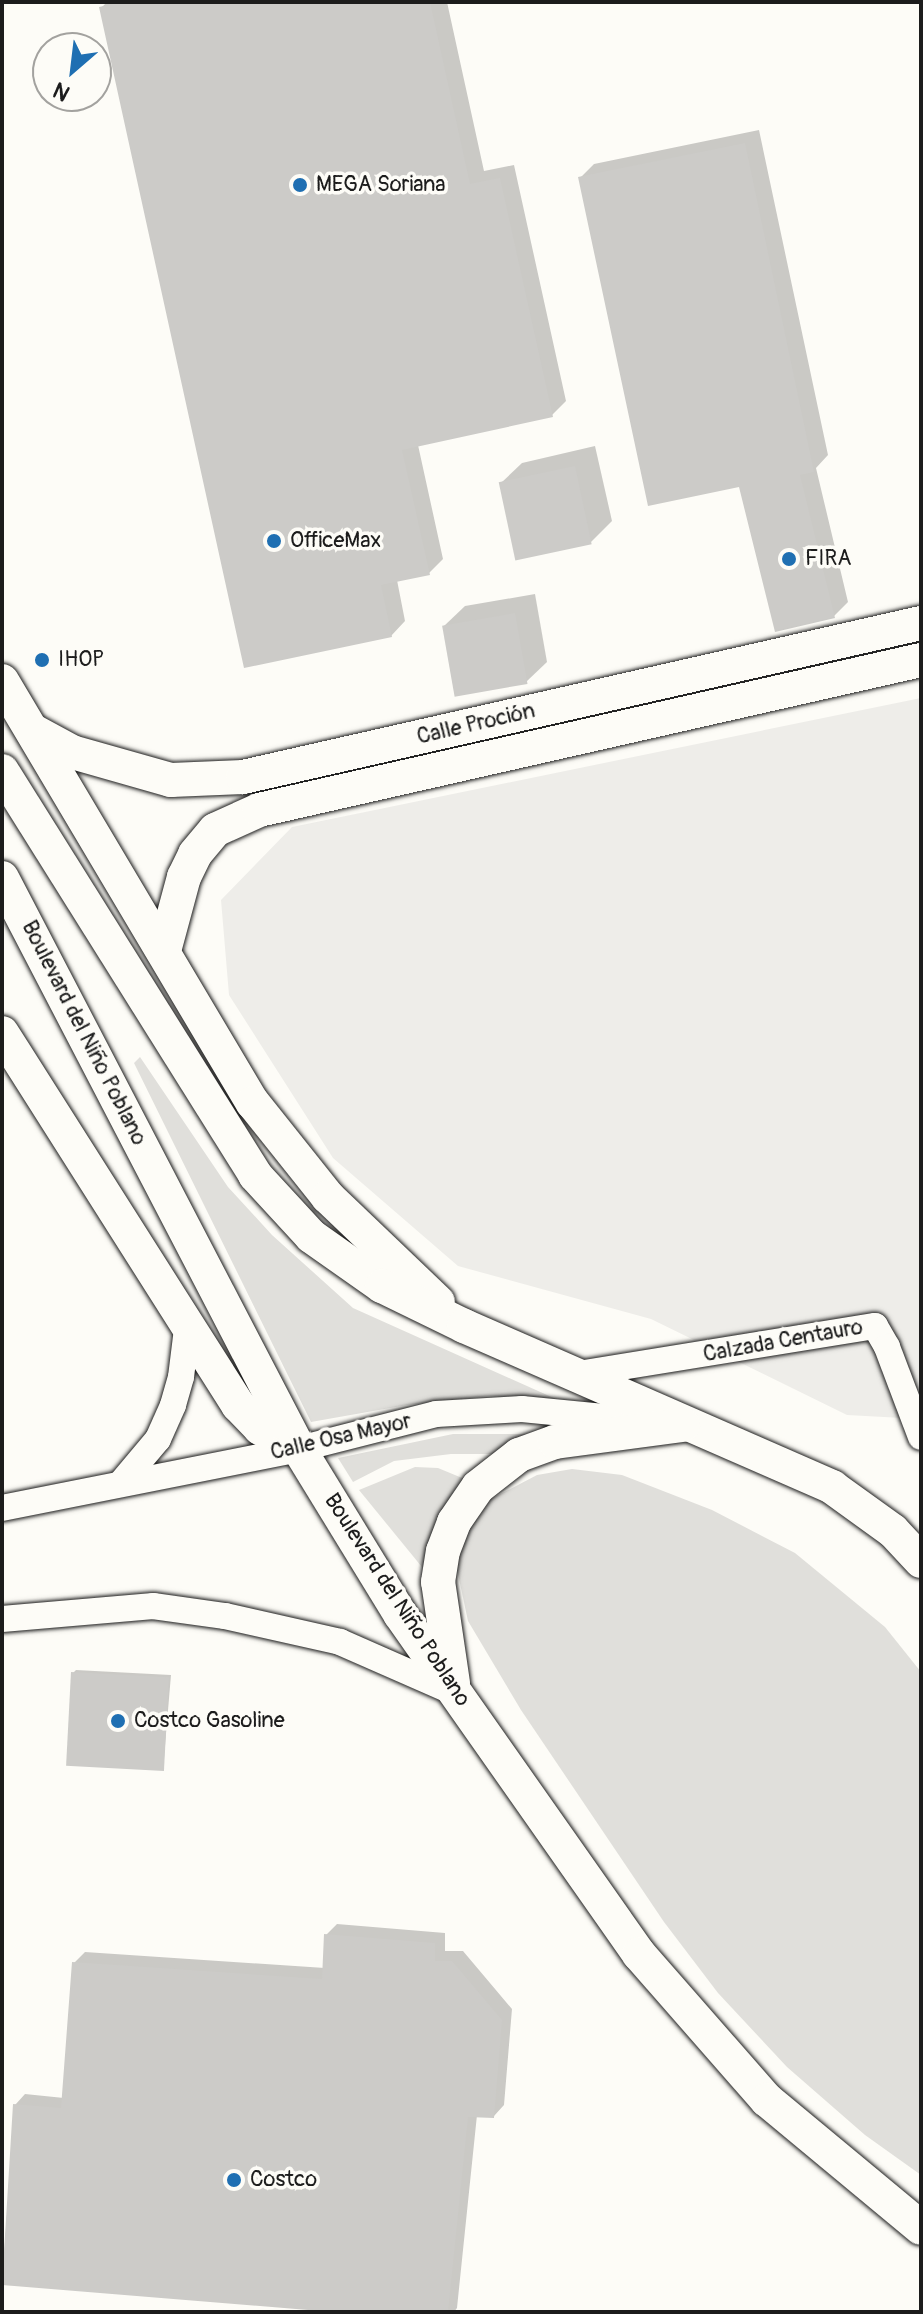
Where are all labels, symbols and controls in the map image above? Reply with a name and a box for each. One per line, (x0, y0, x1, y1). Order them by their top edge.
north arrow (32, 32, 112, 112)
text: N (49, 76, 75, 107)
place label: MEGA Soriana (316, 172, 446, 198)
marker: MEGA Soriana (291, 176, 309, 194)
place label: OfficeMax (290, 528, 381, 554)
marker: OfficeMax (265, 532, 283, 550)
place label: FIRA (805, 546, 851, 572)
marker: FIRA (780, 550, 798, 568)
place label: IHOP (58, 647, 104, 673)
marker: IHOP (33, 651, 51, 669)
street label: Calle Proción (414, 698, 538, 750)
street label: Boulevard del Niño Poblano (16, 916, 152, 1150)
street label: Calzada Centauro (701, 1314, 865, 1368)
street label: Calle Osa Mayor (268, 1408, 414, 1466)
street label: Boulevard del Niño Poblano (318, 1489, 476, 1711)
place label: Costco Gasoline (134, 1708, 285, 1734)
marker: Costco Gasoline (109, 1712, 127, 1730)
place label: Costco (250, 2167, 317, 2193)
marker: Costco (225, 2171, 243, 2189)

